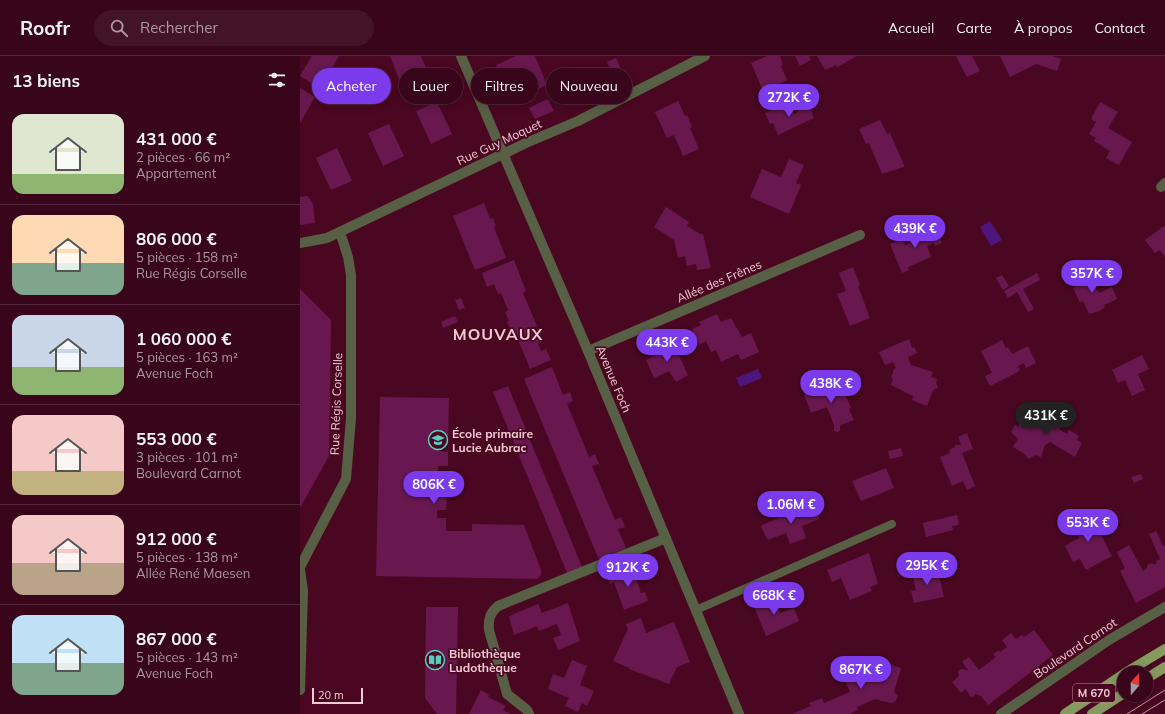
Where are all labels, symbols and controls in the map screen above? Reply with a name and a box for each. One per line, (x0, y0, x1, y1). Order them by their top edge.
search box (94, 10, 374, 46)
text: Roofr (20, 16, 70, 40)
icon: search (108, 17, 130, 39)
text: Rechercher (140, 18, 218, 37)
text: Accueil (888, 19, 934, 37)
text: Carte (956, 19, 992, 37)
text: À propos (1014, 19, 1073, 37)
text: Contact (1095, 19, 1145, 37)
chip: Acheter (312, 68, 391, 104)
chip: Louer (399, 68, 463, 104)
chip: Filtres (471, 68, 538, 104)
chip: Nouveau (546, 68, 632, 104)
icon: filters (266, 69, 288, 91)
text: 13 biens (12, 70, 80, 91)
pin: 272K € (756, 84, 822, 118)
text: 272K € (767, 89, 811, 105)
street label: Rue Guy Moquet (454, 116, 544, 168)
text: 431 000 € (136, 128, 217, 149)
icon: home (44, 130, 92, 178)
text: 2 pièces · 66 m² (136, 149, 230, 165)
text: Appartement (136, 165, 216, 181)
pin: 439K € (882, 215, 948, 249)
text: 439K € (893, 220, 937, 236)
text: 806 000 € (136, 228, 217, 249)
icon: home (44, 231, 92, 279)
text: 5 pièces · 158 m² (136, 249, 238, 265)
street label: Allée des Frênes (674, 256, 764, 306)
pin: 357K € (1059, 260, 1125, 294)
text: Rue Régis Corselle (136, 265, 247, 281)
text: 357K € (1070, 265, 1114, 281)
district label: MOUVAUX (453, 324, 543, 344)
text: 1 060 000 € (136, 328, 232, 349)
pin: 443K € (634, 329, 700, 363)
icon: home (44, 331, 92, 379)
text: 443K € (645, 334, 689, 350)
street label: Avenue Foch (593, 343, 635, 415)
text: 5 pièces · 163 m² (136, 349, 238, 365)
street label: Rue Régis Corselle (327, 353, 345, 455)
text: Avenue Foch (136, 365, 213, 381)
pin: 438K € (798, 370, 864, 404)
text: 438K € (809, 375, 853, 391)
pin: 431K € (1013, 402, 1079, 436)
text: 431K € (1024, 407, 1068, 423)
place label: École primaire Lucie Aubrac (452, 426, 533, 455)
text: 553 000 € (136, 428, 217, 449)
school or university icon: École primaire Lucie Aubrac (427, 429, 449, 451)
icon: home (44, 431, 92, 479)
text: 3 pièces · 101 m² (136, 449, 238, 465)
text: Boulevard Carnot (136, 465, 241, 481)
pin: 806K € (401, 471, 467, 505)
text: 806K € (412, 476, 456, 492)
pin: 1.06M € (754, 491, 828, 525)
text: 1.06M € (766, 496, 816, 512)
pin: 553K € (1055, 509, 1121, 543)
text: 553K € (1066, 514, 1110, 530)
text: 912 000 € (136, 528, 217, 549)
icon: home (44, 531, 92, 579)
text: 5 pièces · 138 m² (136, 549, 238, 565)
pin: 295K € (894, 552, 960, 586)
pin: 912K € (595, 554, 661, 588)
text: 295K € (905, 557, 949, 573)
text: 912K € (606, 559, 650, 575)
text: Allée René Maesen (136, 565, 250, 581)
pin: 668K € (741, 582, 807, 616)
text: 668K € (752, 587, 796, 603)
street label: Boulevard Carnot (1031, 615, 1119, 681)
text: 867 000 € (136, 628, 217, 649)
icon: home (44, 631, 92, 679)
place label: Bibliothèque Ludothèque (449, 646, 521, 675)
text: 5 pièces · 143 m² (136, 649, 238, 665)
library icon: Bibliothèque Ludothèque (424, 649, 446, 671)
pin: 867K € (828, 656, 894, 690)
text: 867K € (839, 661, 883, 677)
text: Avenue Foch (136, 665, 213, 681)
north arrow (1117, 666, 1153, 702)
map controls (1117, 666, 1153, 702)
road number: M 670 (1073, 684, 1115, 702)
scale bar (312, 686, 363, 705)
text: 20 m (318, 688, 344, 702)

